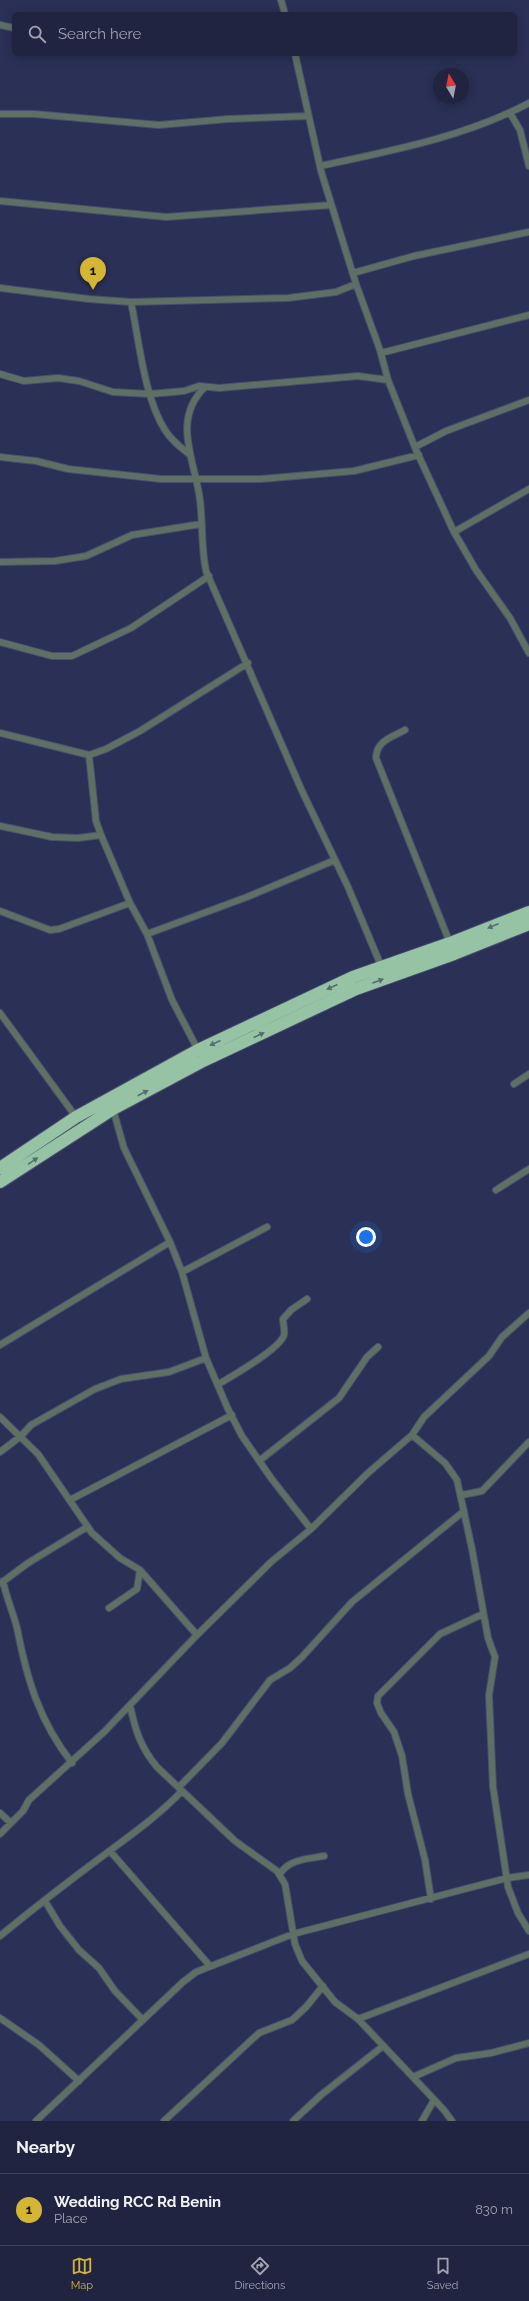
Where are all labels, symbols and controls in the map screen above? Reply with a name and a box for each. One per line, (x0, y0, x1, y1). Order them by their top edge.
search box (12, 12, 517, 56)
icon: search (26, 23, 48, 45)
text: Search here (58, 25, 141, 43)
north arrow (433, 68, 469, 104)
pin: 1 (80, 257, 106, 290)
one-way arrow (487, 923, 498, 929)
one-way arrow (372, 977, 384, 983)
one-way arrow (326, 984, 338, 990)
one-way arrow (254, 1032, 265, 1038)
one-way arrow (209, 1040, 220, 1046)
one-way arrow (138, 1090, 149, 1096)
one-way arrow (28, 1157, 38, 1165)
your location (356, 1227, 376, 1247)
text: Nearby (16, 2137, 75, 2157)
text: Wedding RCC Rd Benin (54, 2193, 221, 2211)
text: 1 (26, 2202, 32, 2217)
text: 830 m (475, 2202, 513, 2217)
text: Place (54, 2211, 87, 2226)
tab: Map (71, 2255, 93, 2292)
tab: Directions (235, 2255, 285, 2292)
tab: Saved (427, 2255, 458, 2292)

